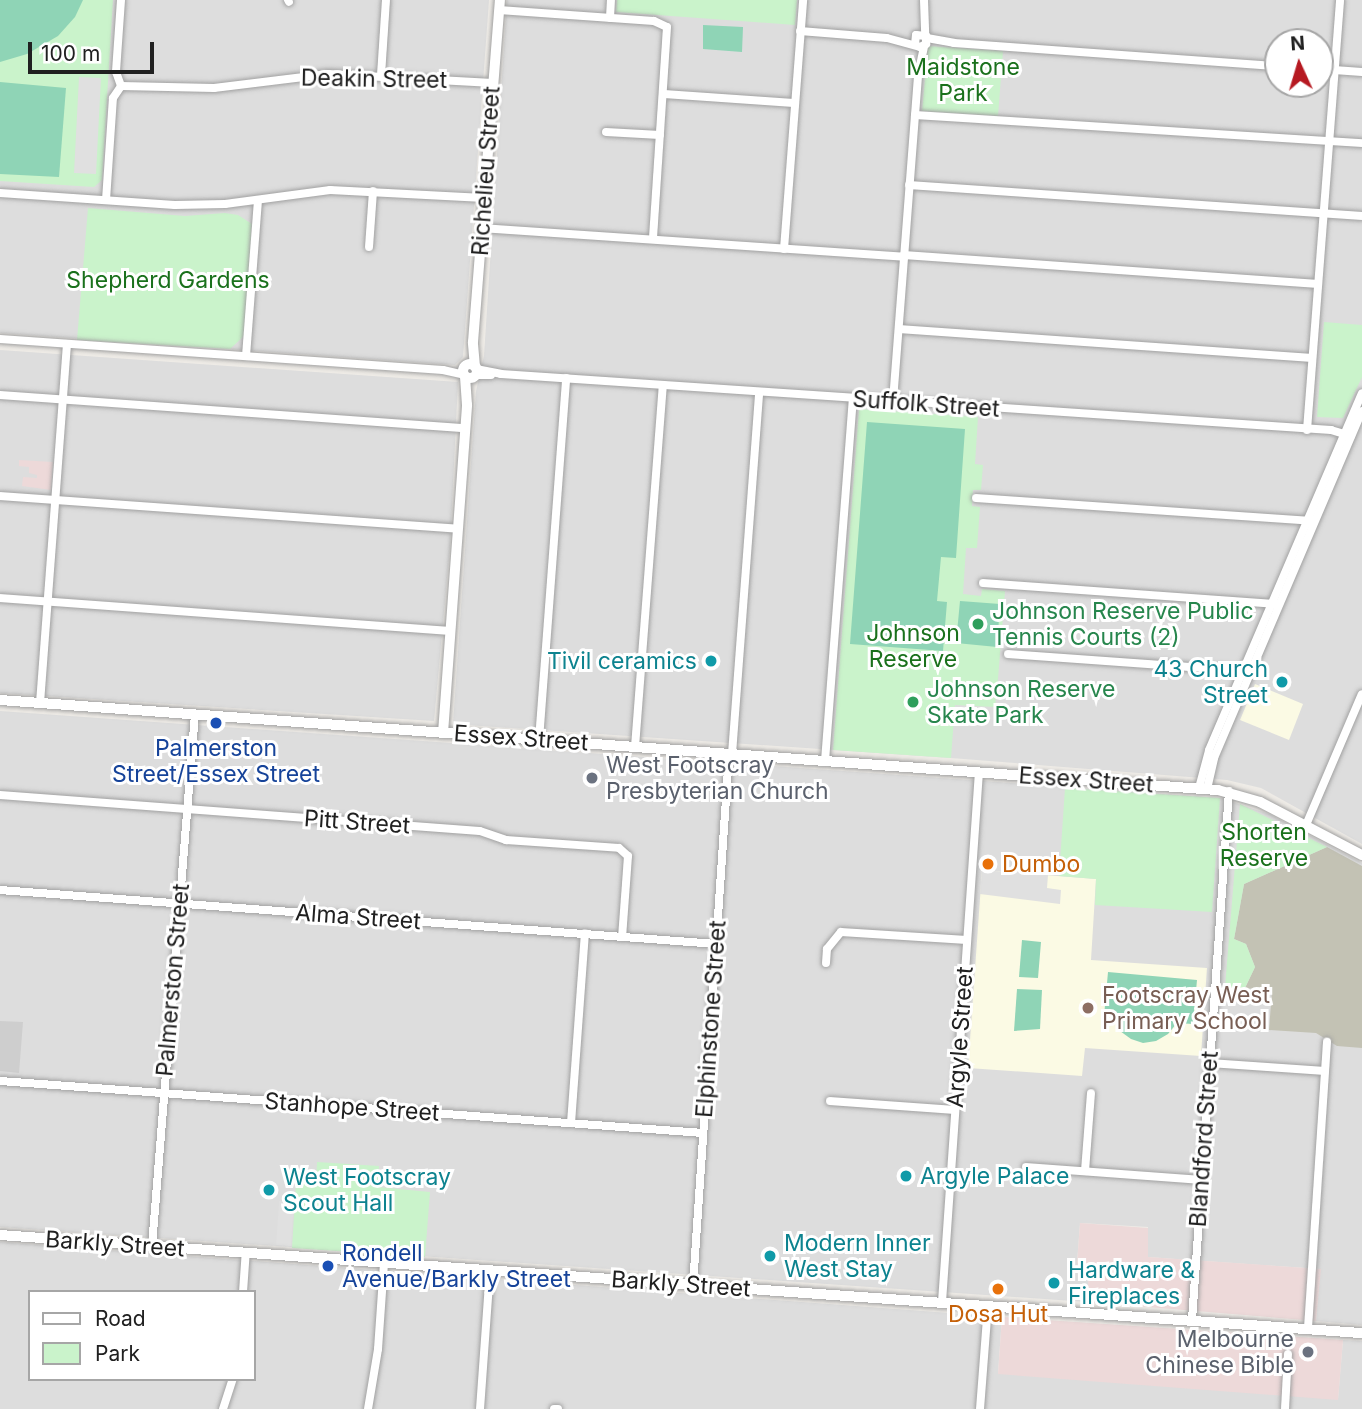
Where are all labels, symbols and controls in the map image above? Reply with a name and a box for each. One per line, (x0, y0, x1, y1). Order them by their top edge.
scale bar (32, 28, 158, 72)
north arrow (1264, 28, 1334, 98)
text: N (1290, 32, 1306, 56)
text: 100 m (41, 41, 100, 66)
park label: Maidstone Park (906, 53, 1020, 107)
street label: Deakin Street (301, 64, 447, 94)
street label: Richelieu Street (466, 85, 506, 257)
park label: Shepherd Gardens (66, 266, 270, 294)
street label: Suffolk Street (852, 385, 1000, 423)
place label: Johnson Reserve Public Tennis Courts (2) (992, 597, 1254, 651)
marker: Johnson Reserve Public Tennis Courts (2) (970, 616, 986, 632)
park label: Johnson Reserve (866, 619, 960, 673)
place label: Tivil ceramics (547, 647, 697, 675)
marker: Tivil ceramics (703, 653, 719, 669)
place label: 43 Church Street (1153, 655, 1268, 709)
marker: 43 Church Street (1274, 674, 1290, 690)
place label: Johnson Reserve Skate Park (927, 675, 1115, 729)
marker: Johnson Reserve Skate Park (905, 694, 921, 710)
marker: Palmerston Street/Essex Street (208, 715, 224, 731)
street label: Essex Street (453, 720, 589, 756)
place label: Palmerston Street/Essex Street (112, 734, 320, 788)
place label: West Footscray Presbyterian Church (606, 751, 829, 805)
street label: Essex Street (1018, 762, 1154, 798)
marker: West Footscray Presbyterian Church (584, 770, 600, 786)
street label: Pitt Street (303, 805, 411, 839)
park label: Shorten Reserve (1220, 818, 1308, 872)
place label: Dumbo (1002, 850, 1080, 878)
marker: Dumbo (980, 856, 996, 872)
street label: Palmerston Street (151, 882, 195, 1078)
street label: Alma Street (294, 899, 422, 935)
street label: Elphinstone Street (690, 919, 732, 1119)
street label: Argyle Street (941, 965, 979, 1109)
place label: Footscray West Primary School (1102, 981, 1270, 1035)
marker: Footscray West Primary School (1080, 1000, 1096, 1016)
street label: Blandford Street (1184, 1050, 1224, 1228)
street label: Stanhope Street (264, 1087, 440, 1127)
place label: Argyle Palace (920, 1162, 1069, 1190)
place label: West Footscray Scout Hall (283, 1163, 451, 1217)
marker: Argyle Palace (898, 1168, 914, 1184)
marker: West Footscray Scout Hall (261, 1182, 277, 1198)
street label: Barkly Street (44, 1225, 186, 1263)
place label: Modern Inner West Stay (784, 1229, 931, 1283)
place label: Rondell Avenue/Barkly Street (342, 1239, 571, 1293)
marker: Modern Inner West Stay (762, 1248, 778, 1264)
place label: Hardware & Fireplaces (1068, 1256, 1195, 1310)
marker: Rondell Avenue/Barkly Street (320, 1258, 336, 1274)
street label: Barkly Street (610, 1265, 752, 1303)
marker: Hardware & Fireplaces (1046, 1275, 1062, 1291)
marker: Dosa Hut (990, 1281, 1006, 1297)
legend (28, 1290, 256, 1381)
place label: Dosa Hut (948, 1300, 1048, 1328)
text: Road (95, 1306, 146, 1331)
place label: Melbourne Chinese Bible (1145, 1325, 1294, 1379)
text: Park (95, 1341, 140, 1366)
marker: Melbourne Chinese Bible (1300, 1344, 1316, 1360)

